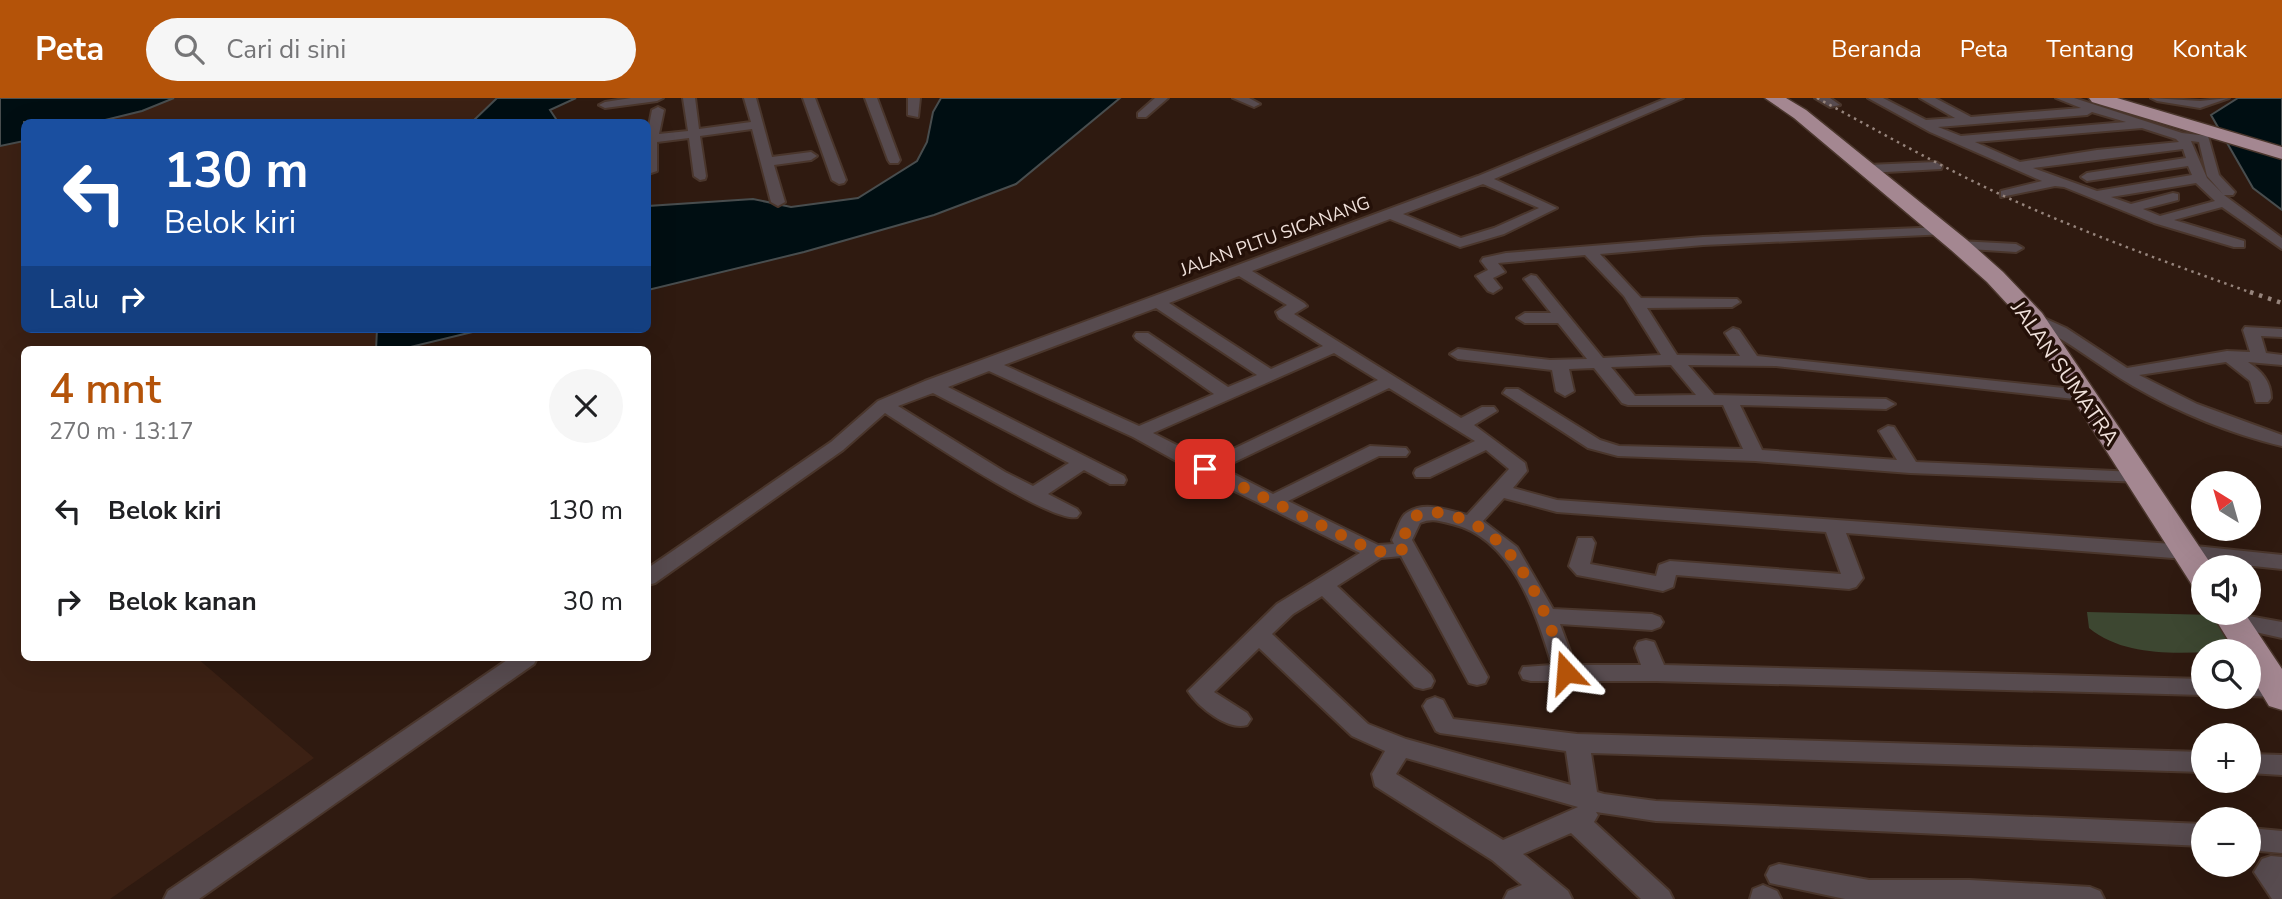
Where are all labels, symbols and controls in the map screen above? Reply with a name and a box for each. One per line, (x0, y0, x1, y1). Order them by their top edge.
search box (146, 18, 636, 81)
text: Peta (35, 27, 104, 72)
icon: search (170, 30, 208, 68)
text: Cari di sini (226, 32, 346, 67)
text: Beranda (1831, 33, 1922, 65)
text: Peta (1960, 33, 2008, 65)
text: Tentang (2046, 33, 2134, 65)
text: Kontak (2172, 33, 2247, 65)
text: 130 m (164, 137, 308, 204)
icon: left (49, 147, 140, 238)
street label: JALAN PLTU SICANANG (1176, 190, 1373, 282)
text: Belok kiri (164, 201, 296, 244)
icon: right (113, 280, 151, 318)
text: Lalu (49, 282, 99, 317)
street label: JALAN SUMATRA (2004, 294, 2125, 451)
text: 4 mnt (49, 361, 161, 418)
button: close (549, 369, 623, 443)
text: 270 m · 13:17 (49, 416, 194, 447)
pin (1175, 439, 1235, 499)
icon: arrive (1186, 450, 1224, 488)
north arrow (2191, 471, 2261, 541)
map controls (2191, 471, 2261, 877)
icon: left (49, 492, 87, 530)
text: Belok kiri (108, 493, 221, 528)
text: 130 m (547, 493, 623, 528)
button: sound (2191, 555, 2261, 625)
icon: right (49, 583, 87, 621)
text: Belok kanan (108, 584, 257, 619)
text: 30 m (563, 584, 623, 619)
position arrow (1529, 635, 1603, 709)
button: search (2191, 639, 2261, 709)
button: + (2191, 723, 2261, 793)
button: − (2191, 807, 2261, 877)

